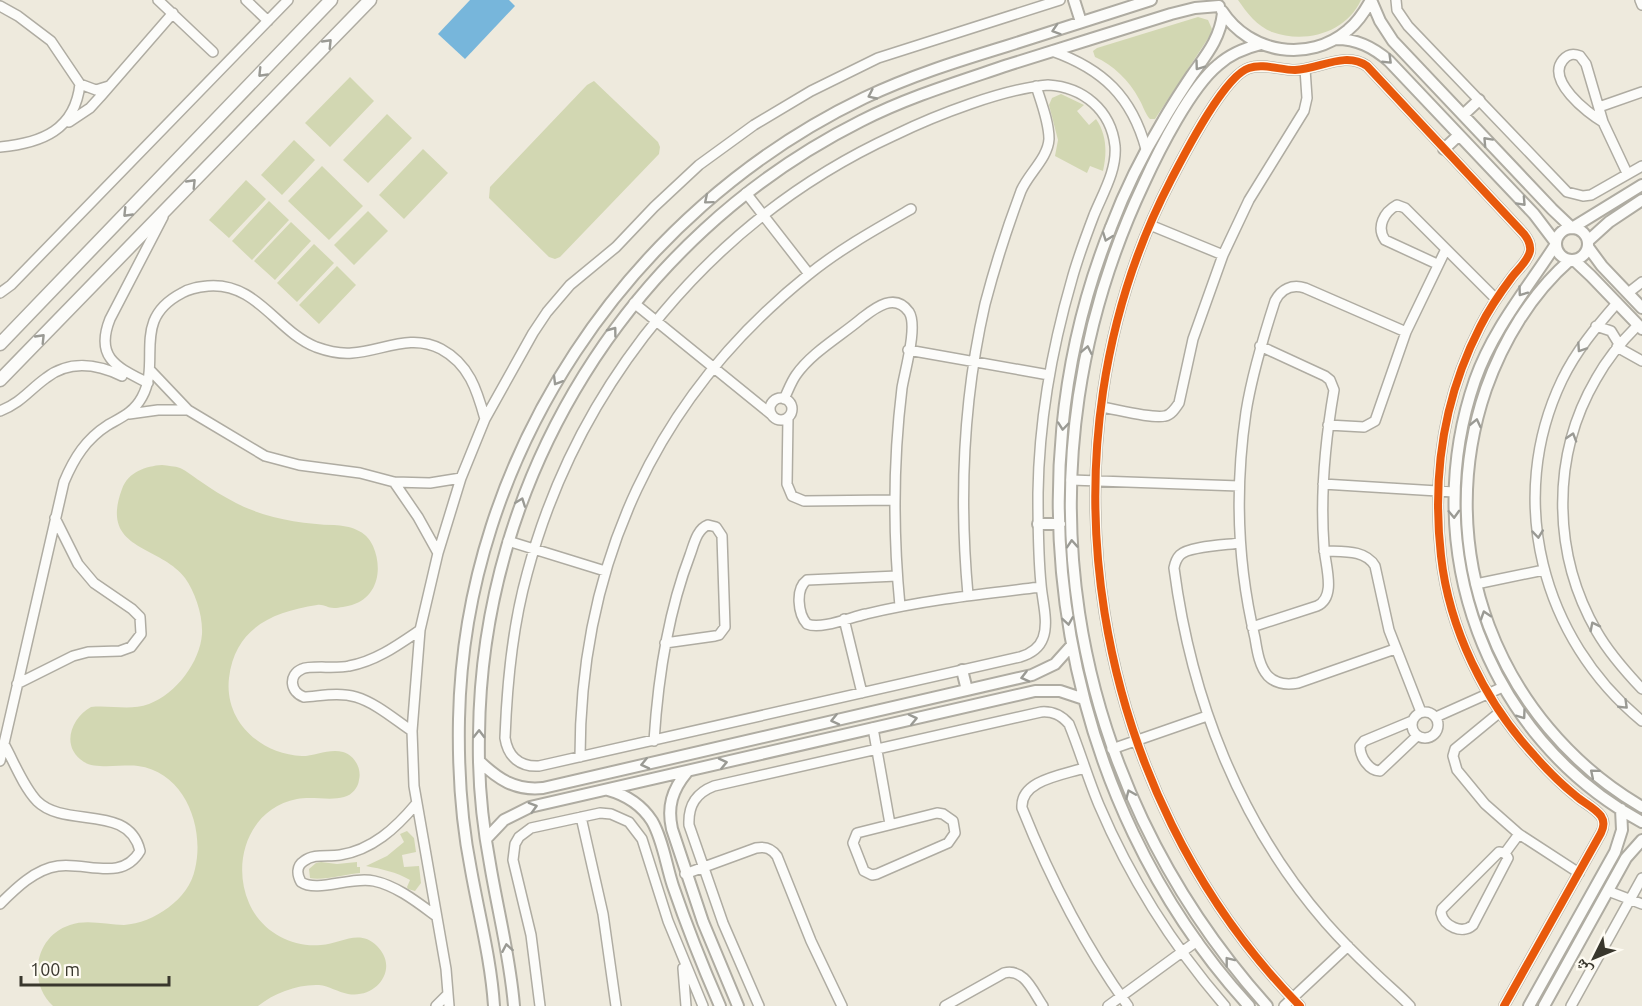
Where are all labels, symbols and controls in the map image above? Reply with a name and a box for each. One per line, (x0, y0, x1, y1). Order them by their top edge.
one-way arrow (1051, 23, 1062, 36)
one-way arrow (320, 40, 331, 51)
one-way arrow (1381, 53, 1392, 64)
one-way arrow (1196, 59, 1207, 70)
one-way arrow (259, 66, 270, 77)
one-way arrow (867, 88, 878, 100)
one-way arrow (1484, 137, 1495, 148)
one-way arrow (185, 180, 196, 190)
one-way arrow (704, 193, 715, 204)
one-way arrow (1515, 195, 1526, 205)
one-way arrow (123, 206, 134, 217)
one-way arrow (1102, 231, 1115, 242)
one-way arrow (1518, 285, 1529, 296)
one-way arrow (606, 327, 617, 338)
one-way arrow (34, 334, 45, 344)
one-way arrow (1577, 342, 1588, 353)
one-way arrow (1080, 345, 1093, 355)
one-way arrow (552, 375, 564, 385)
one-way arrow (1469, 418, 1482, 428)
one-way arrow (1057, 422, 1070, 431)
one-way arrow (1565, 432, 1577, 443)
one-way arrow (513, 498, 526, 508)
one-way arrow (1448, 509, 1461, 518)
one-way arrow (1531, 530, 1544, 539)
one-way arrow (1066, 539, 1079, 548)
one-way arrow (1480, 610, 1492, 621)
one-way arrow (1062, 616, 1074, 625)
one-way arrow (1590, 621, 1601, 632)
one-way arrow (1020, 669, 1030, 682)
one-way arrow (1616, 697, 1627, 708)
one-way arrow (1515, 709, 1526, 720)
one-way arrow (830, 713, 840, 726)
one-way arrow (908, 713, 918, 726)
one-way arrow (473, 730, 485, 739)
one-way arrow (640, 757, 650, 770)
one-way arrow (718, 758, 728, 771)
one-way arrow (1590, 770, 1601, 781)
one-way arrow (1125, 789, 1137, 800)
one-way arrow (528, 801, 538, 814)
north arrow (1564, 928, 1624, 988)
one-way arrow (501, 943, 514, 953)
scale bar (21, 949, 170, 987)
text: ش (1571, 955, 1596, 981)
one-way arrow (1225, 957, 1236, 968)
text: 100 m (30, 959, 80, 979)

